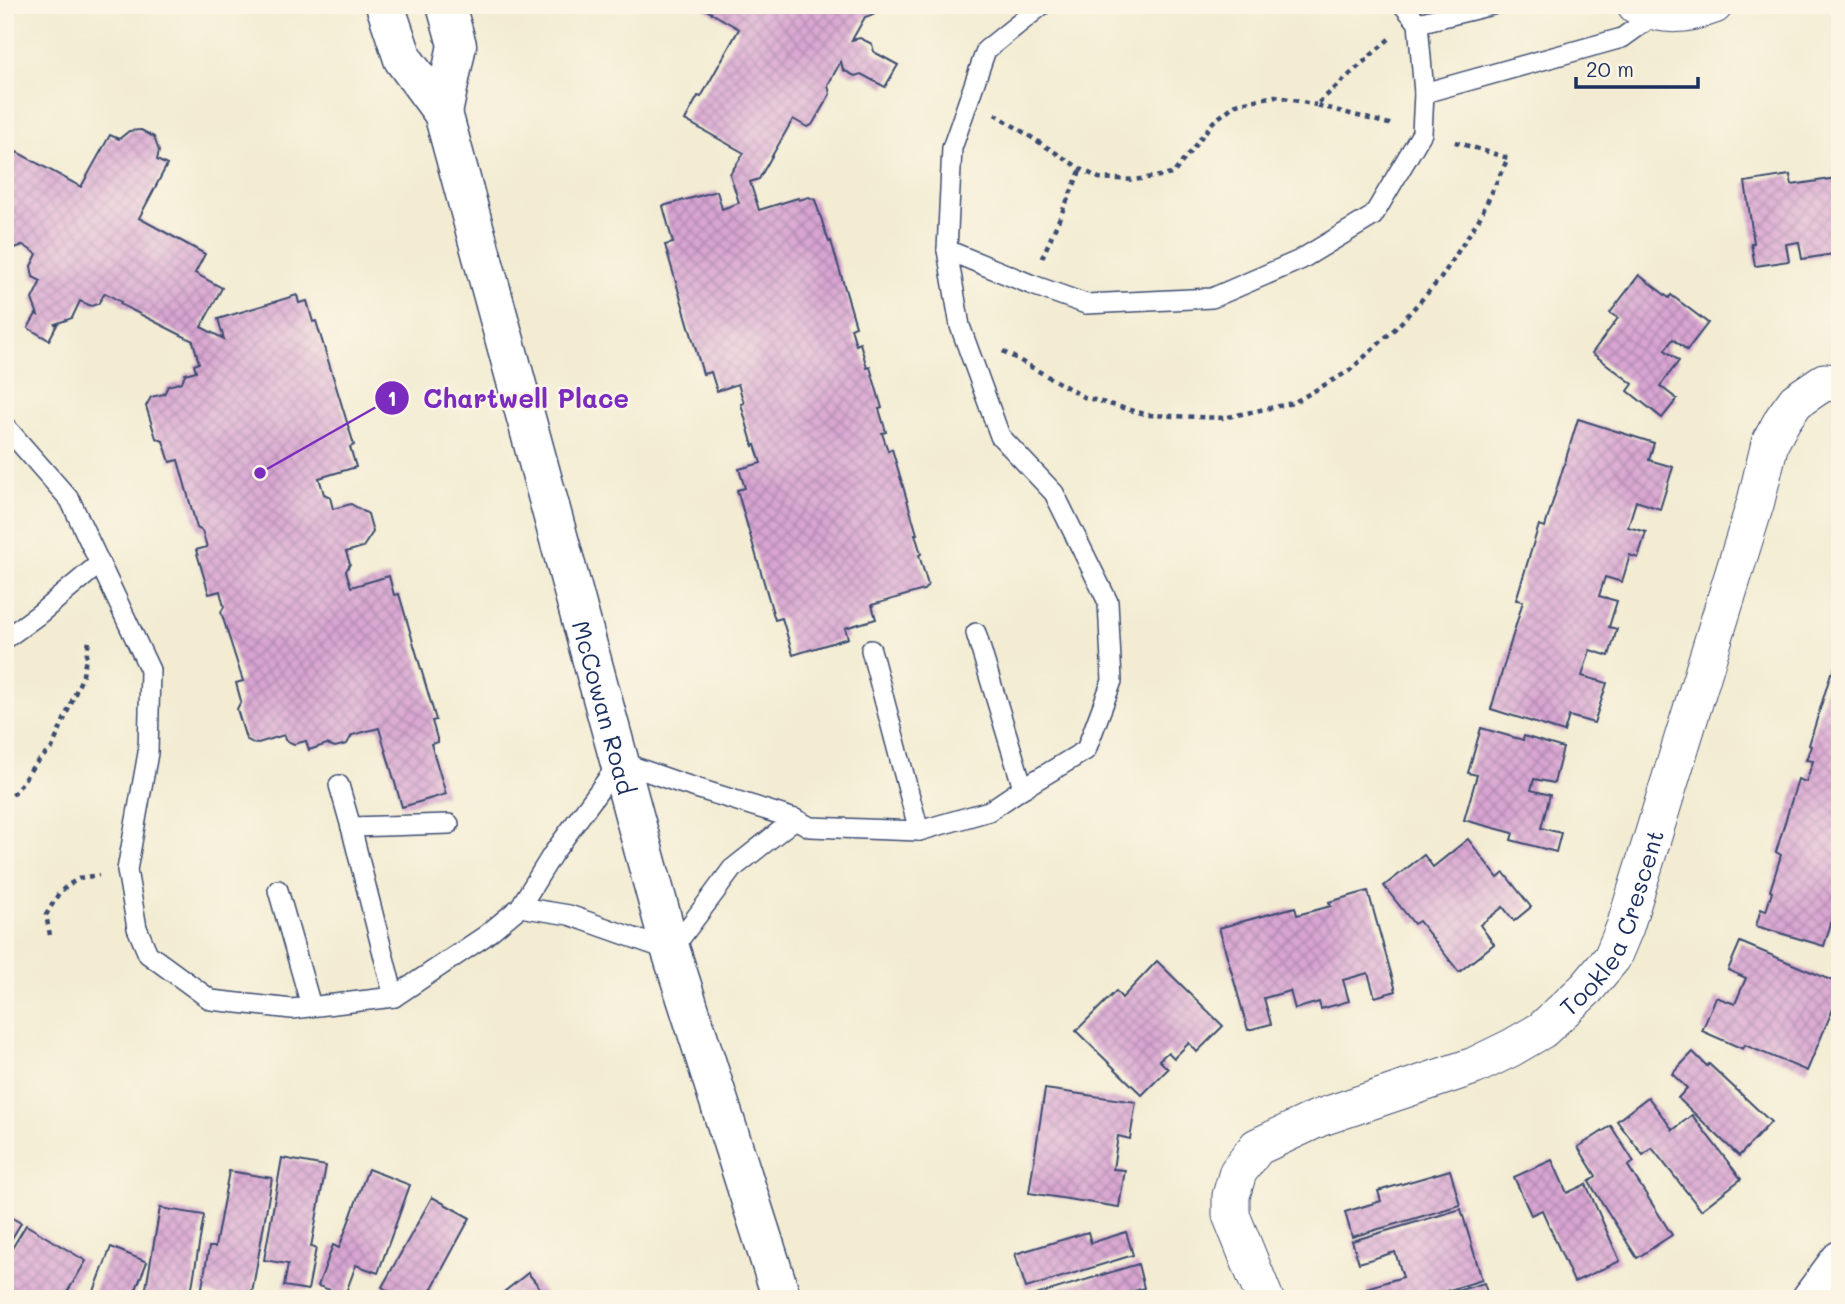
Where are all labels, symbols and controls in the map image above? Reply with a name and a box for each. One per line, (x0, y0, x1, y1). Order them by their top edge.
scale bar (1576, 46, 1698, 90)
text: 20 m (1586, 55, 1634, 82)
callout: Chartwell Place (374, 375, 643, 422)
text: Chartwell Place (423, 381, 629, 415)
text: 1 (387, 384, 397, 411)
street label: McCowan Road (566, 617, 643, 798)
street label: Tooklea Crescent (1552, 826, 1670, 1022)

